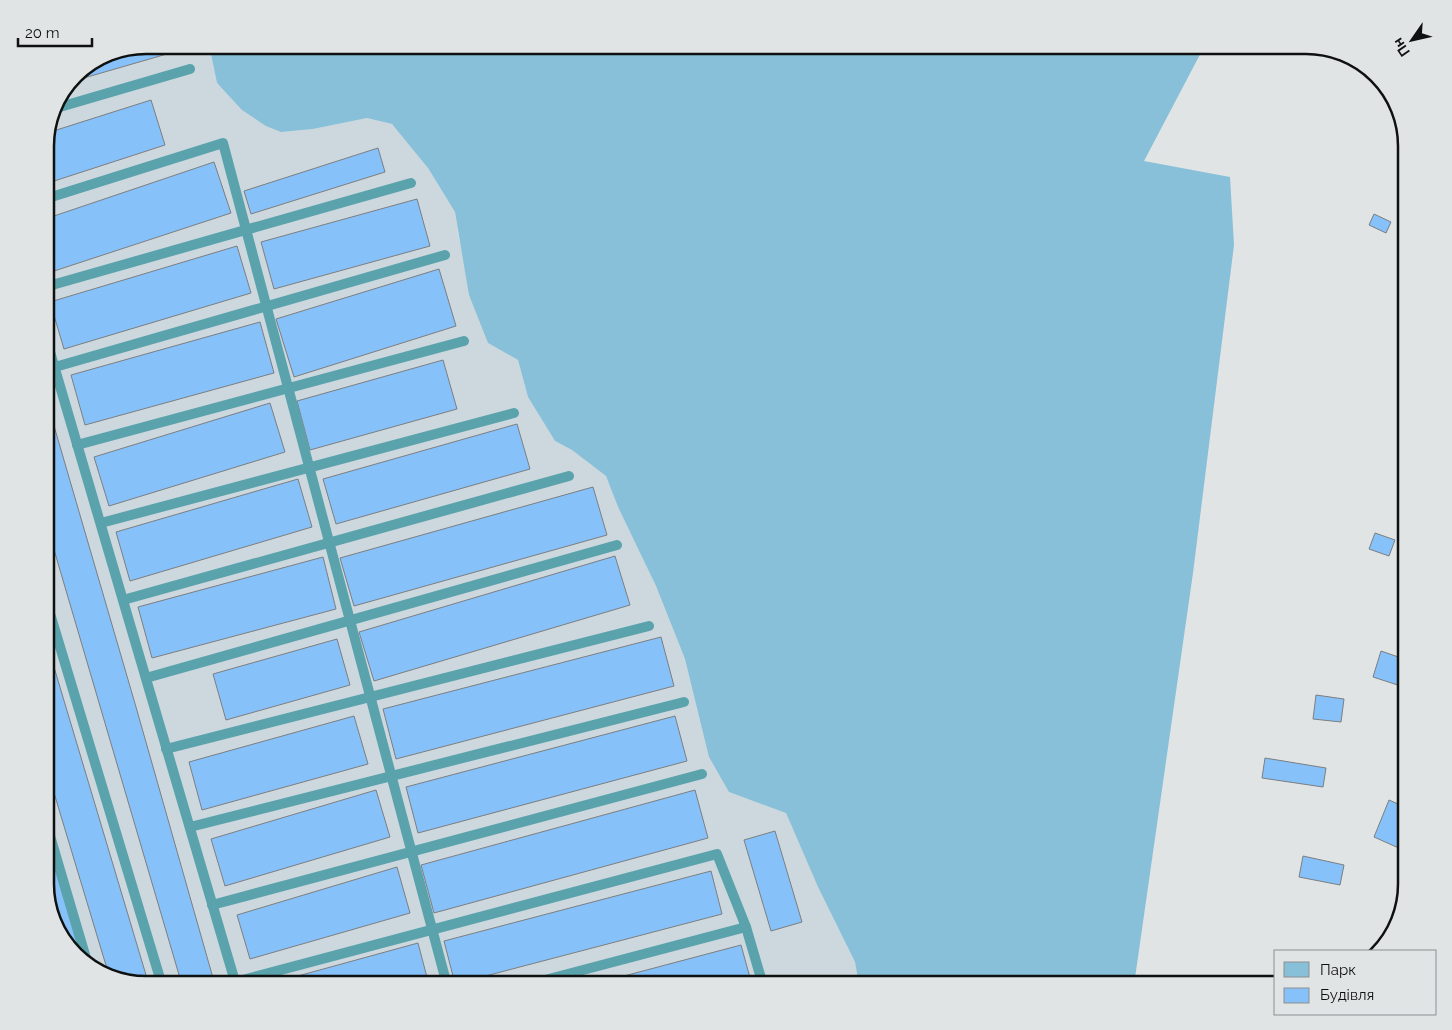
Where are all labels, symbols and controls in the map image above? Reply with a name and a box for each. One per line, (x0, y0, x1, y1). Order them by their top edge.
scale bar (18, 15, 91, 47)
north arrow (1387, 15, 1437, 65)
text: 20 m (25, 24, 60, 42)
text: Пн (1389, 35, 1413, 59)
legend (1274, 950, 1437, 1015)
text: Парк (1320, 961, 1356, 979)
text: Будівля (1320, 986, 1374, 1004)

